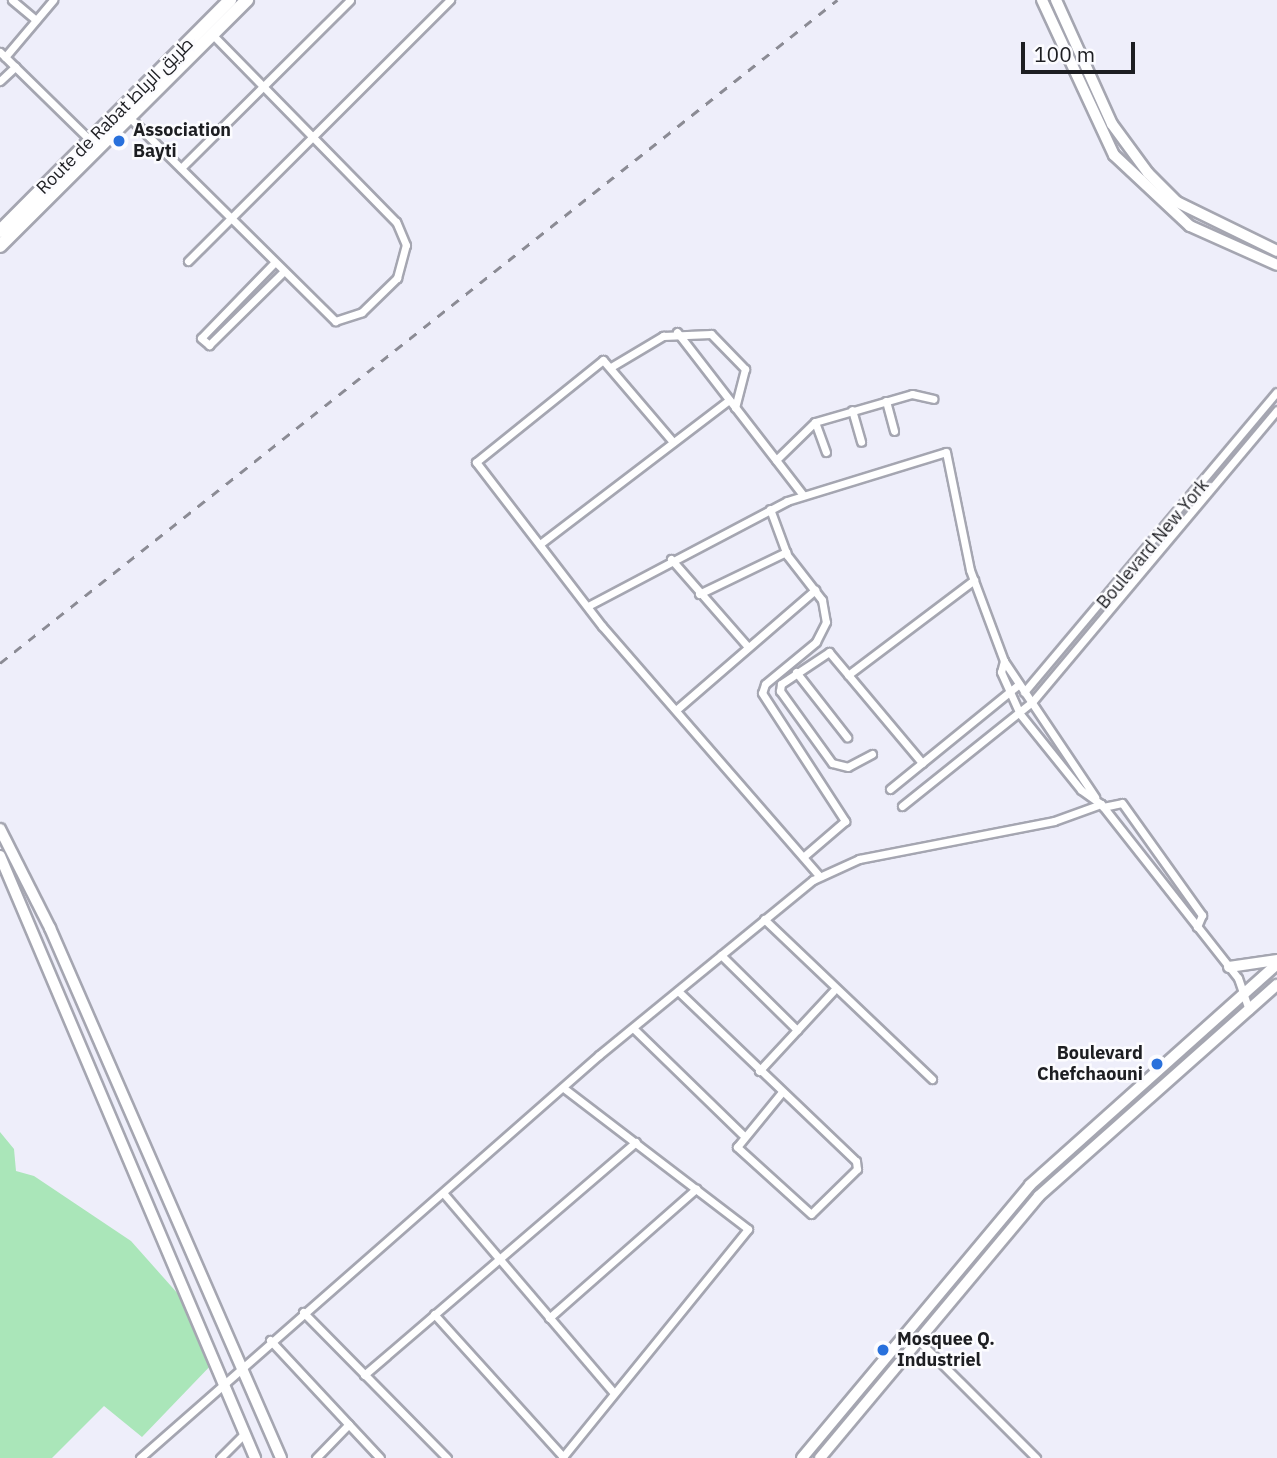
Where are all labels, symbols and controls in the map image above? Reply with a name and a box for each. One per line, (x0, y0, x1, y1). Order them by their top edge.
scale bar (1025, 28, 1139, 72)
street label: Route de Rabat طريق الرباط (32, 33, 198, 199)
text: 100 m (1034, 40, 1095, 68)
place label: Association Bayti (133, 120, 231, 162)
marker: Association Bayti (111, 133, 127, 149)
street label: Boulevard New York (1092, 475, 1214, 613)
place label: Boulevard Chefchaouni (1037, 1043, 1143, 1086)
marker: Boulevard Chefchaouni (1149, 1056, 1165, 1072)
place label: Mosquee Q. Industriel (897, 1329, 995, 1372)
marker: Mosquee Q. Industriel (875, 1342, 891, 1358)

